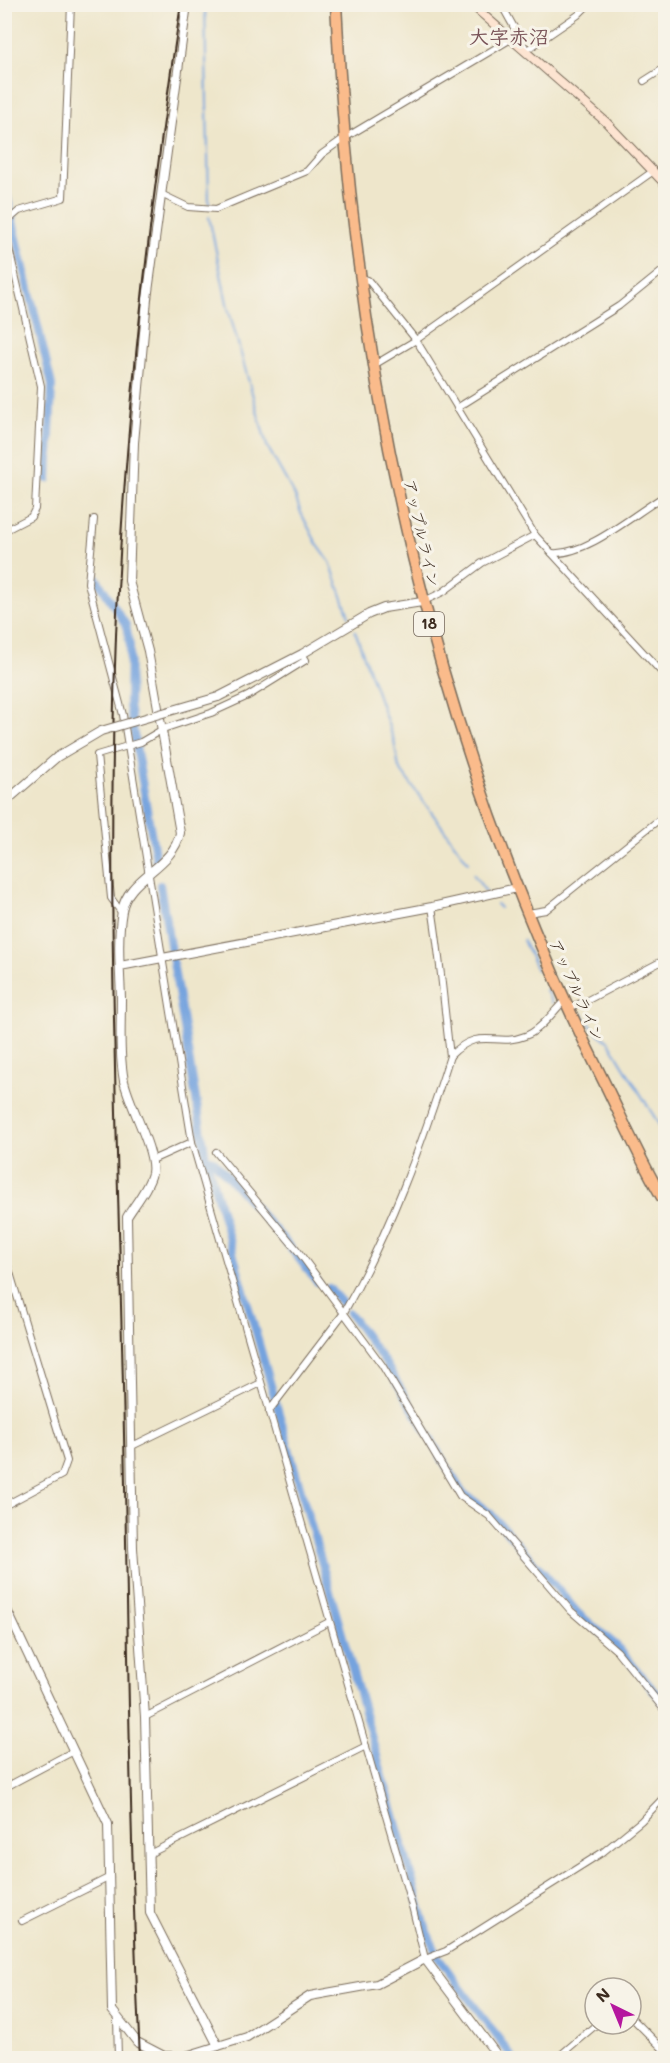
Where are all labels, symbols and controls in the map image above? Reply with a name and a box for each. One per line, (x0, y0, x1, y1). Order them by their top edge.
district label: 大字赤沼 (469, 23, 549, 49)
street label: アップルライン (400, 477, 445, 589)
road number: 18 (414, 612, 444, 636)
street label: アップルライン (545, 935, 610, 1044)
north arrow (583, 1976, 643, 2036)
text: N (591, 1983, 614, 2006)

